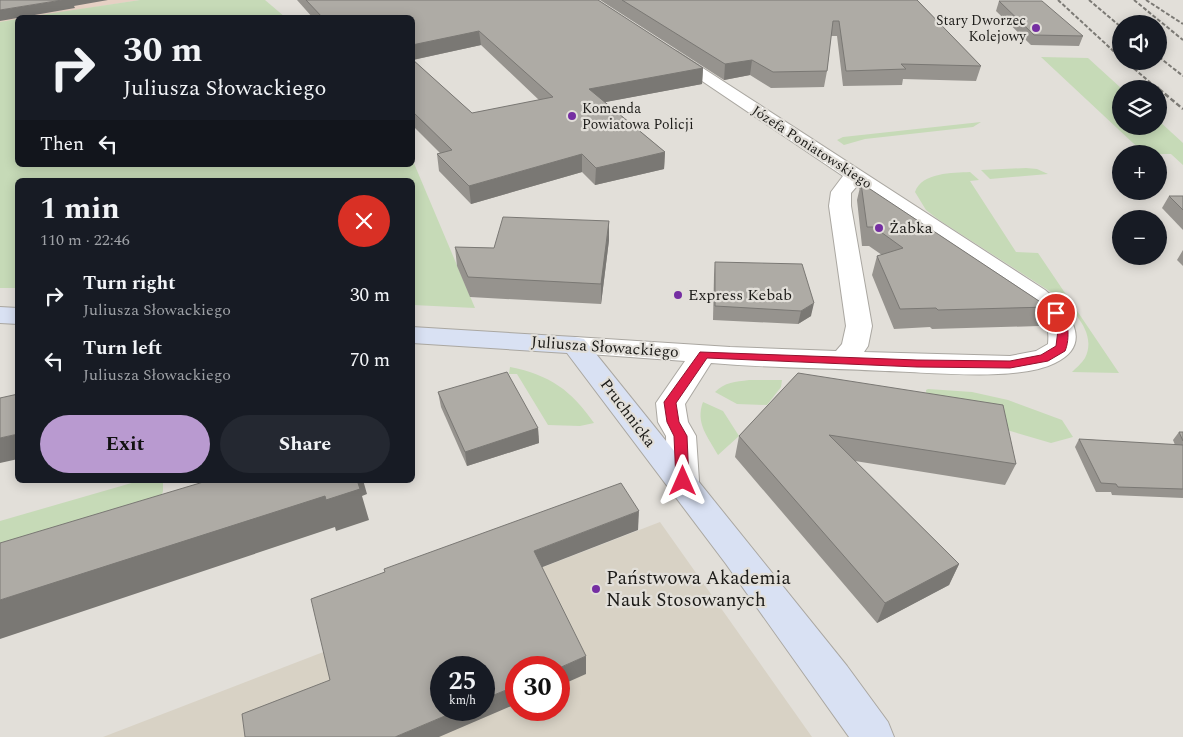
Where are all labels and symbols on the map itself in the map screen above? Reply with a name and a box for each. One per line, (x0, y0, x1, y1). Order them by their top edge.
place label: Stary Dworzec Kolejowy (936, 10, 1027, 47)
marker: Stary Dworzec Kolejowy (1030, 22, 1042, 34)
place label: Komenda Powiatowa Policji (582, 98, 694, 135)
street label: Józefa Poniatowskiego (748, 100, 876, 194)
marker: Komenda Powiatowa Policji (566, 110, 578, 122)
place label: Żabka (889, 216, 933, 240)
marker: Żabka (873, 222, 885, 234)
place label: Express Kebab (688, 283, 792, 307)
marker: Express Kebab (672, 289, 684, 301)
pin (1035, 292, 1077, 334)
street label: Juliusza Słowackiego (530, 330, 680, 364)
street label: Pruchnicka (594, 374, 662, 453)
position arrow (656, 454, 708, 506)
place label: Państwowa Akademia Nauk Stosowanych (606, 564, 791, 615)
marker: Państwowa Akademia Nauk Stosowanych (590, 583, 602, 595)
speed limit sign: 30 (505, 656, 570, 721)

